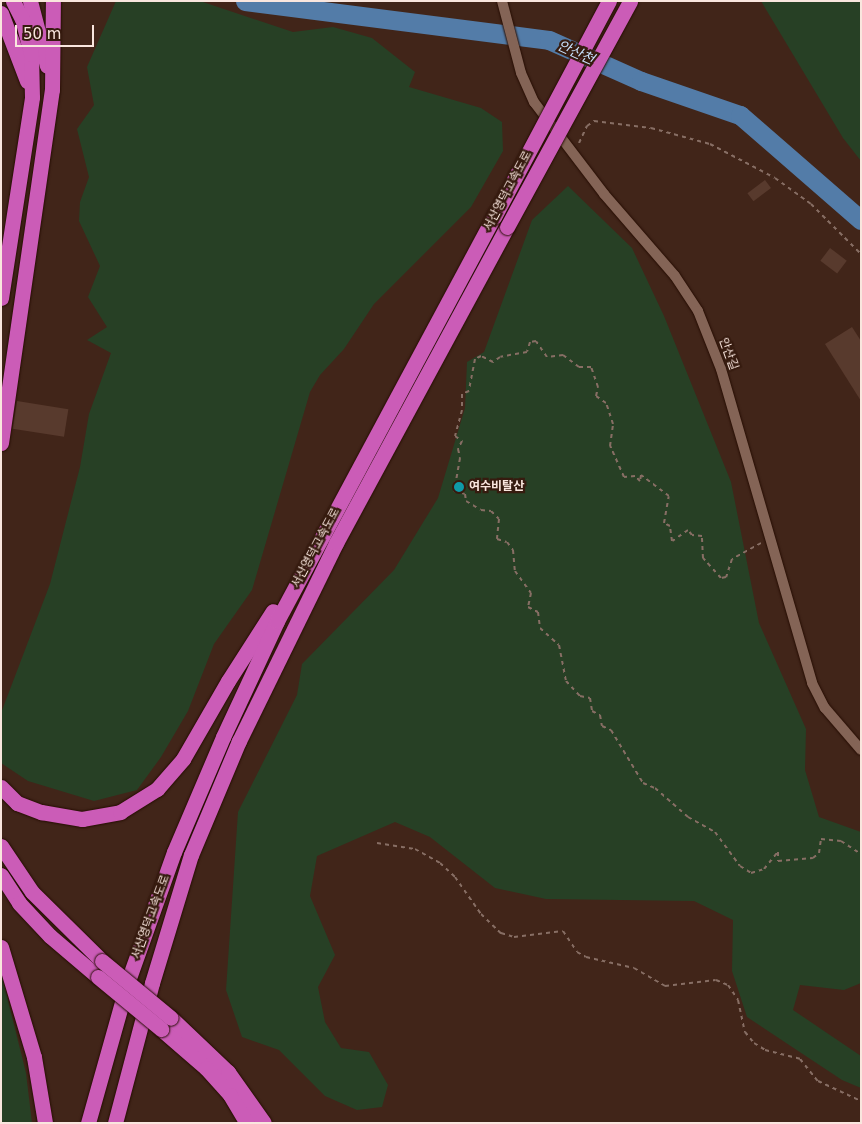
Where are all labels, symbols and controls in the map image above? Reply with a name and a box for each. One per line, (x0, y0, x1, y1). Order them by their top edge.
scale bar (18, 15, 96, 47)
text: 50 m (23, 25, 61, 43)
water label: 안산천 (555, 36, 597, 68)
street label: 서산영덕고속도로 (481, 149, 535, 233)
street label: 안산길 (716, 336, 740, 372)
place label: 여수비탈산 (469, 480, 524, 494)
marker: 여수비탈산 (453, 481, 465, 493)
street label: 서산영덕고속도로 (289, 506, 343, 590)
street label: 서산영덕고속도로 (129, 873, 173, 961)

